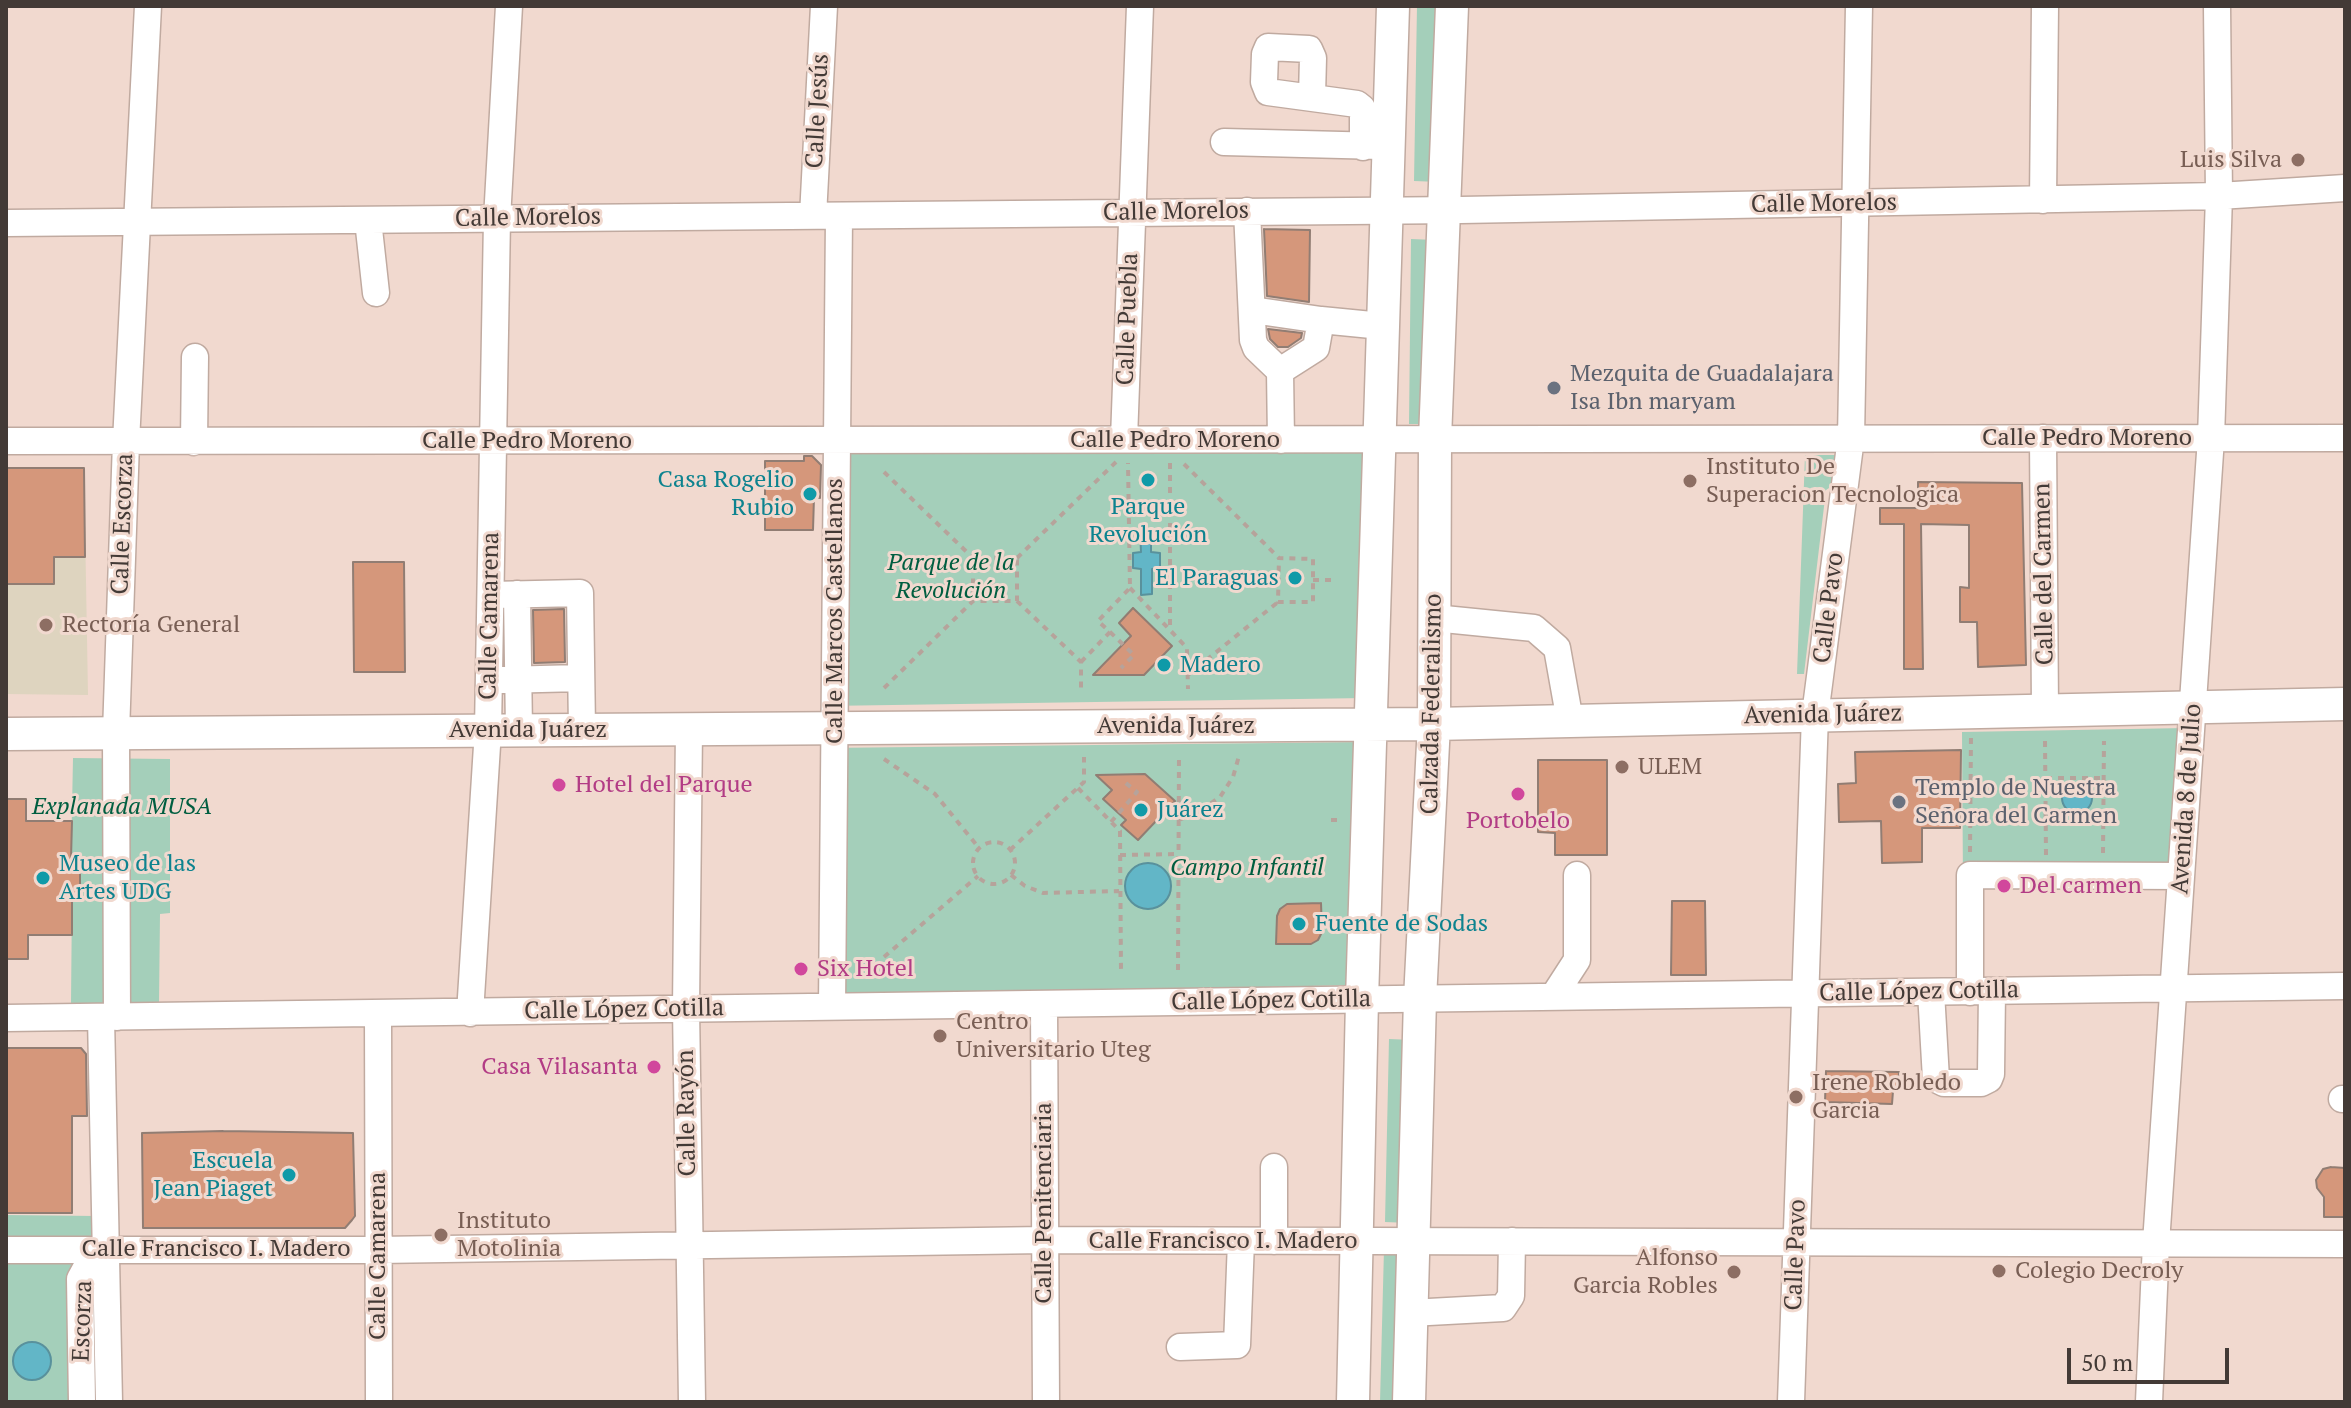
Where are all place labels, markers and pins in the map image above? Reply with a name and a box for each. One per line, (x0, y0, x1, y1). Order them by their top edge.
place label: Luis Silva (2180, 146, 2282, 174)
marker: Luis Silva (2289, 151, 2307, 169)
place label: Mezquita de Guadalajara Isa Ibn maryam (1570, 360, 1834, 416)
marker: Mezquita de Guadalajara Isa Ibn maryam (1545, 379, 1563, 397)
place label: Instituto De Superacion Tecnologica (1706, 453, 1959, 509)
place label: Casa Rogelio Rubio (658, 466, 794, 522)
marker: Parque Revolución (1139, 471, 1157, 489)
marker: Instituto De Superacion Tecnologica (1681, 472, 1699, 490)
marker: Casa Rogelio Rubio (801, 485, 819, 503)
place label: Parque Revolución (1089, 493, 1207, 549)
place label: El Paraguas (1155, 564, 1279, 592)
marker: El Paraguas (1286, 569, 1304, 587)
place label: Rectoría General (62, 611, 240, 639)
marker: Rectoría General (37, 616, 55, 634)
place label: Madero (1180, 651, 1261, 679)
marker: Madero (1155, 656, 1173, 674)
place label: ULEM (1638, 753, 1702, 781)
marker: ULEM (1613, 758, 1631, 776)
place label: Hotel del Parque (575, 771, 753, 799)
place label: Templo de Nuestra Señora del Carmen (1915, 774, 2117, 830)
marker: Hotel del Parque (550, 776, 568, 794)
marker: Portobelo (1509, 785, 1527, 803)
marker: Templo de Nuestra Señora del Carmen (1890, 793, 1908, 811)
place label: Juárez (1157, 796, 1224, 824)
marker: Juárez (1132, 801, 1150, 819)
place label: Portobelo (1466, 807, 1570, 835)
place label: Museo de las Artes UDG (59, 850, 196, 906)
marker: Museo de las Artes UDG (34, 869, 52, 887)
place label: Del carmen (2020, 872, 2142, 900)
marker: Del carmen (1995, 877, 2013, 895)
place label: Fuente de Sodas (1315, 910, 1488, 938)
marker: Fuente de Sodas (1290, 915, 1308, 933)
place label: Six Hotel (817, 955, 914, 983)
marker: Six Hotel (792, 960, 810, 978)
place label: Centro Universitario Uteg (956, 1008, 1151, 1064)
marker: Centro Universitario Uteg (931, 1027, 949, 1045)
place label: Casa Vilasanta (481, 1053, 638, 1081)
marker: Casa Vilasanta (645, 1058, 663, 1076)
place label: Irene Robledo Garcia (1812, 1069, 1961, 1125)
marker: Irene Robledo Garcia (1787, 1088, 1805, 1106)
place label: Escuela Jean Piaget (153, 1147, 273, 1203)
marker: Escuela Jean Piaget (280, 1166, 298, 1184)
place label: Instituto Motolinia (457, 1207, 561, 1263)
marker: Instituto Motolinia (432, 1226, 450, 1244)
place label: Alfonso Garcia Robles (1573, 1244, 1718, 1300)
place label: Colegio Decroly (2015, 1257, 2183, 1285)
marker: Colegio Decroly (1990, 1262, 2008, 1280)
marker: Alfonso Garcia Robles (1725, 1263, 1743, 1281)

